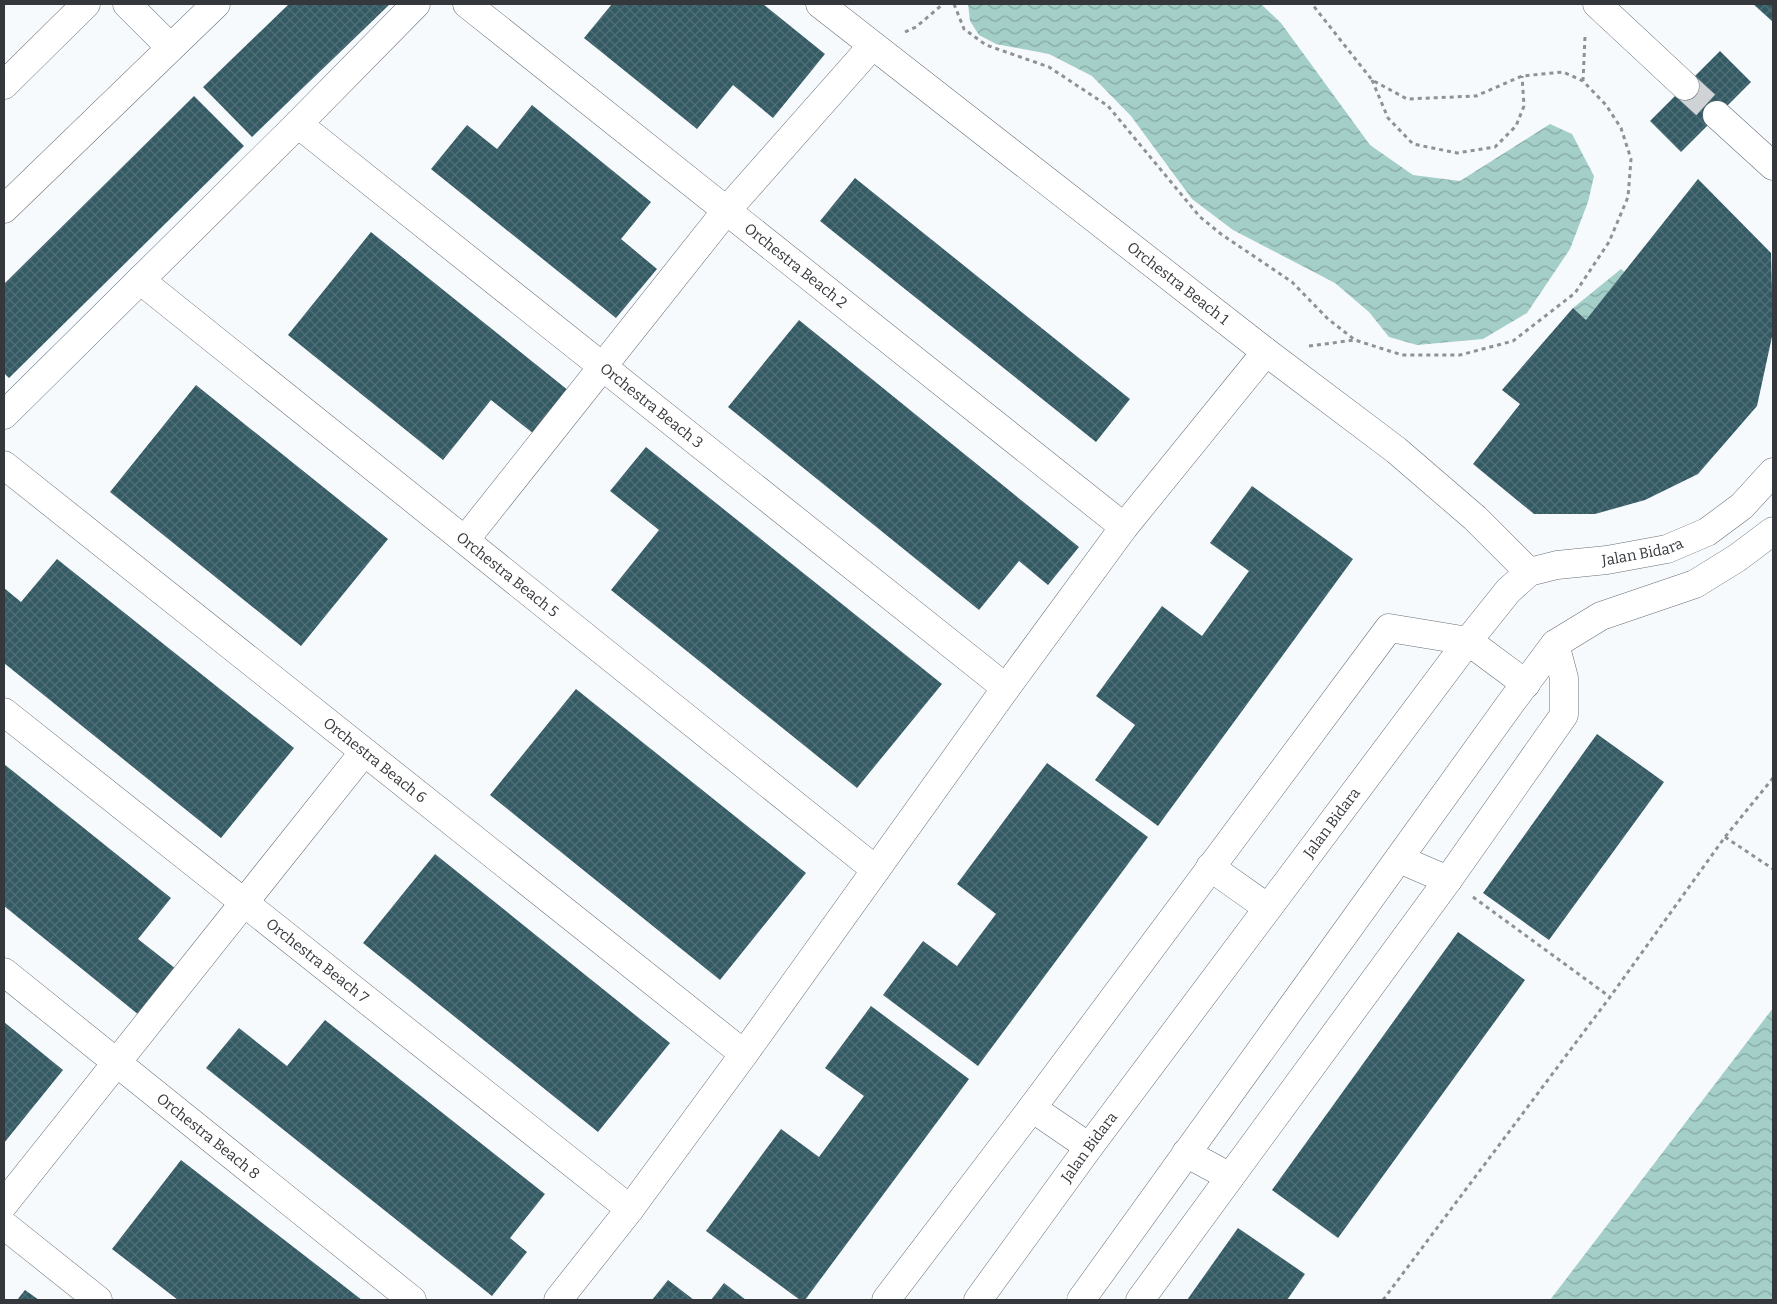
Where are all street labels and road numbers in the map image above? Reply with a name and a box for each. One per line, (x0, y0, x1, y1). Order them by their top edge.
street label: Orchestra Beach 2 (741, 219, 851, 312)
street label: Orchestra Beach 1 (1124, 238, 1232, 329)
street label: Orchestra Beach 3 (596, 359, 707, 452)
street label: Orchestra Beach 5 (453, 528, 562, 621)
street label: Jalan Bidara (1600, 534, 1686, 570)
street label: Orchestra Beach 6 (320, 714, 430, 807)
street label: Jalan Bidara (1299, 784, 1364, 862)
street label: Orchestra Beach 7 (263, 915, 372, 1007)
street label: Orchestra Beach 8 (153, 1089, 263, 1183)
street label: Jalan Bidara (1057, 1108, 1121, 1187)

